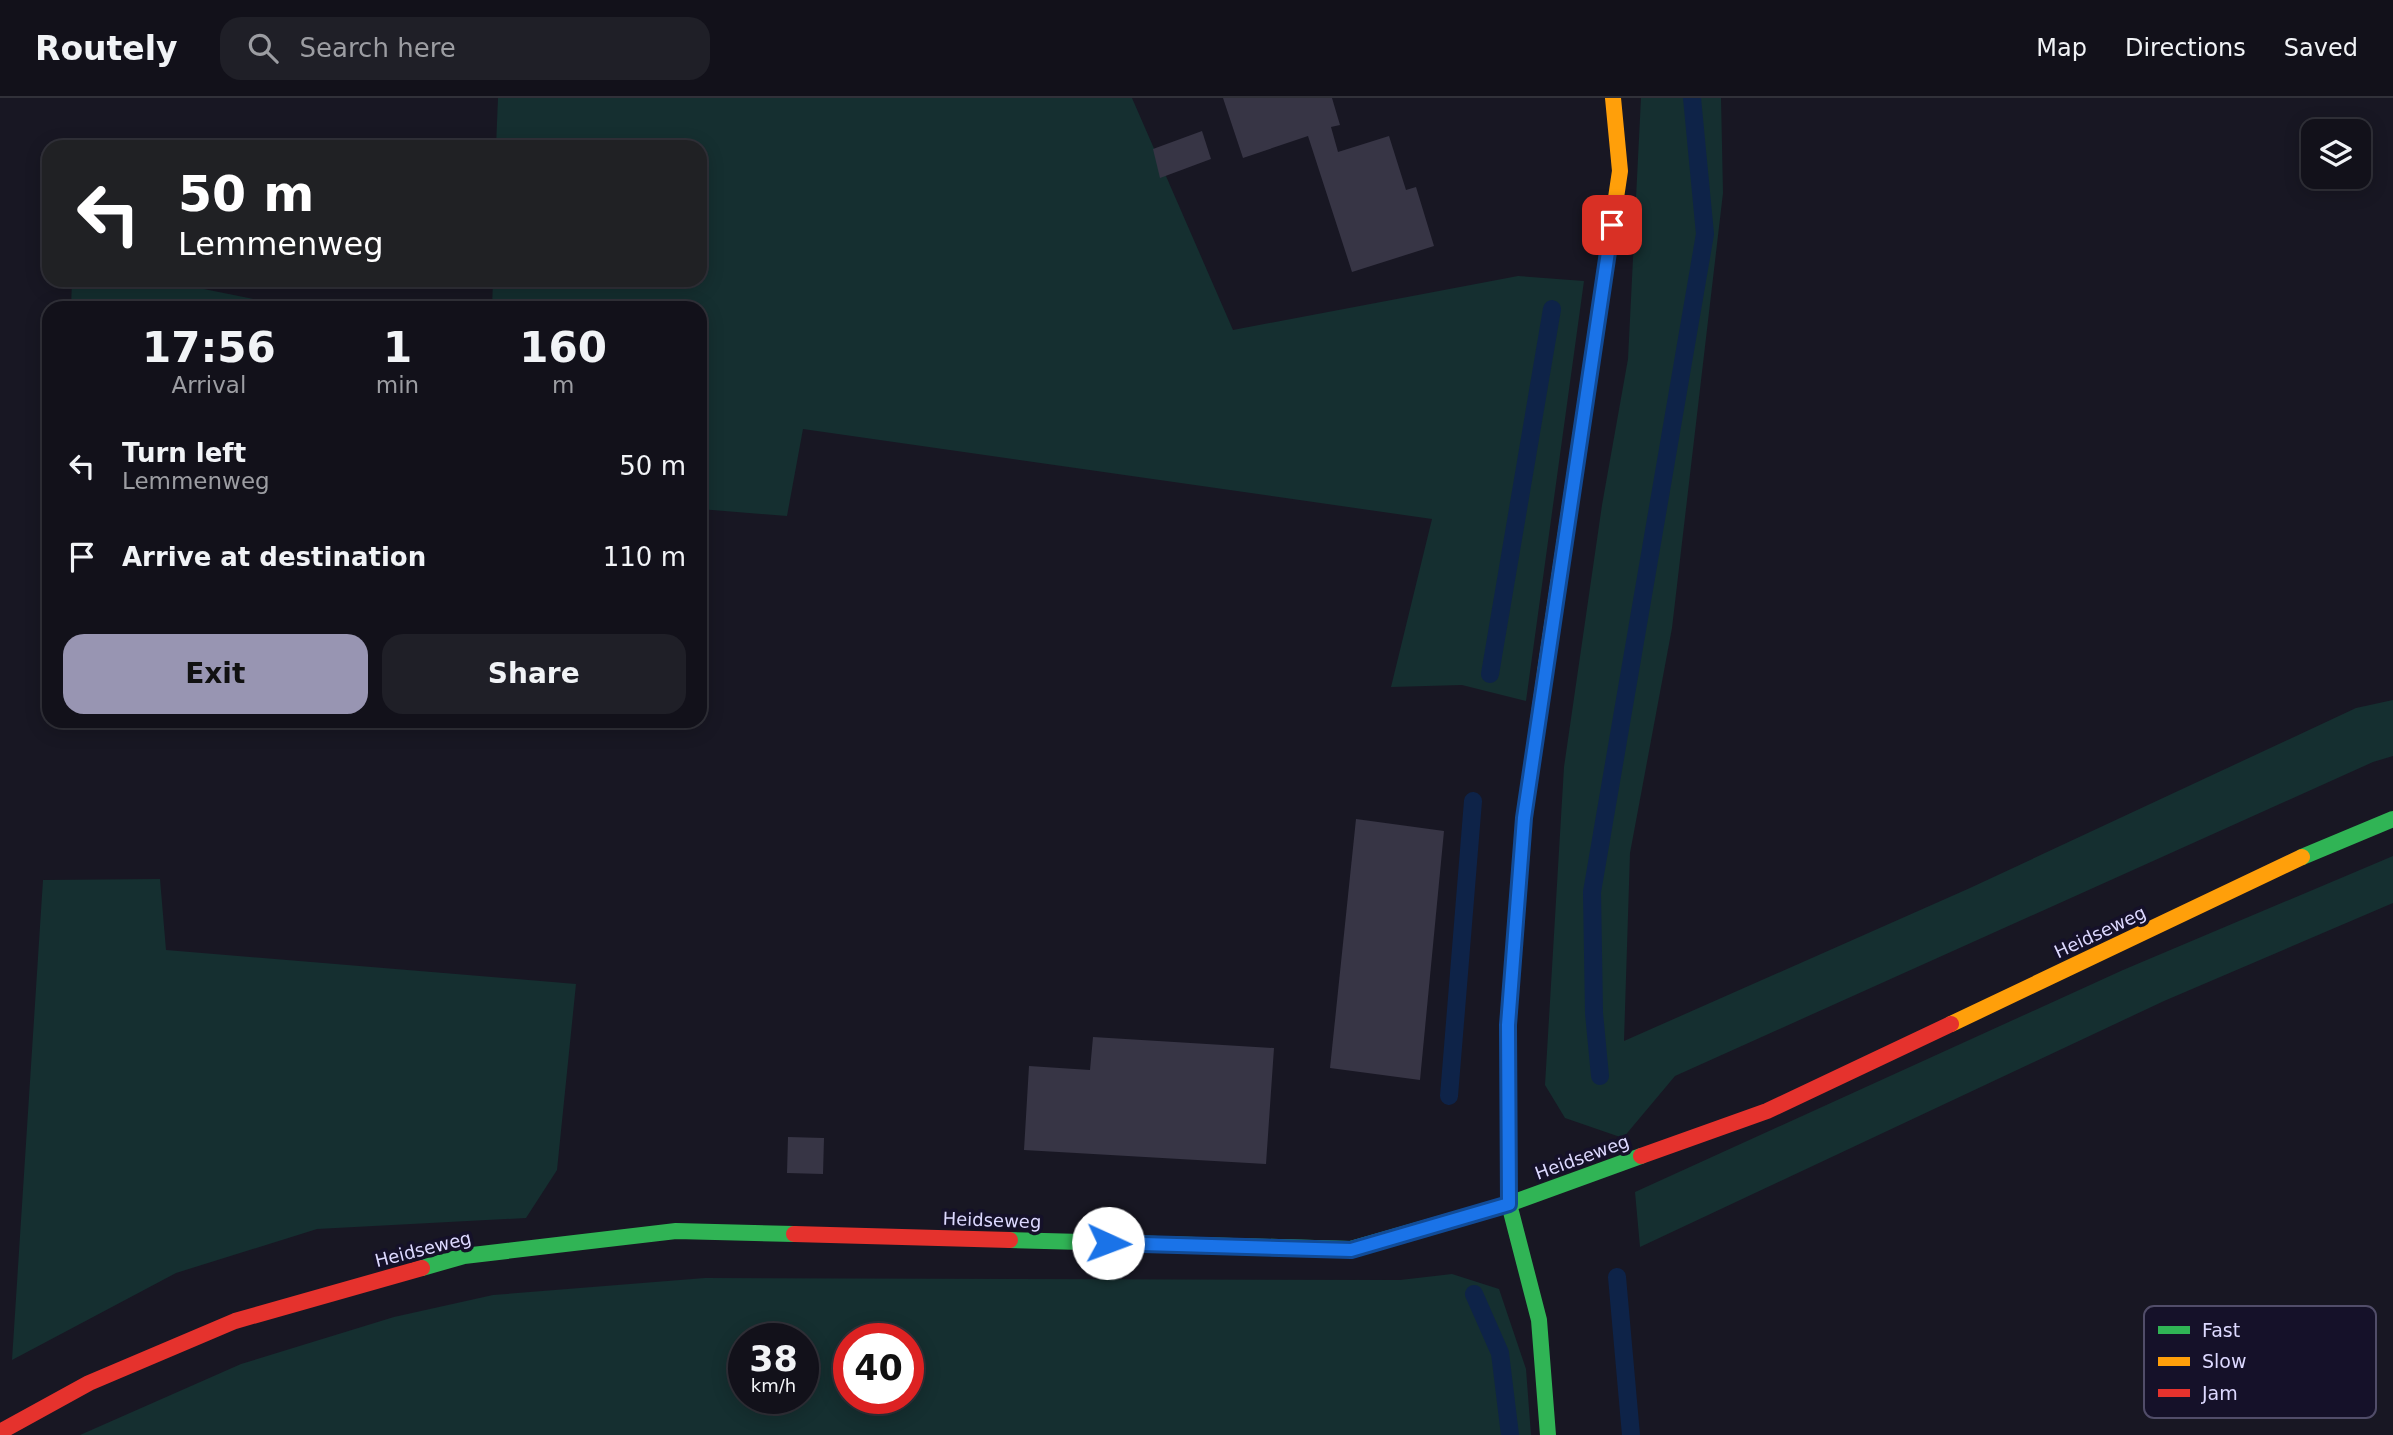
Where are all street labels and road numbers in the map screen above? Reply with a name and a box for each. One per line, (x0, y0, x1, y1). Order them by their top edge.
street label: Heidseweg (2051, 902, 2149, 962)
street label: Heidseweg (1532, 1130, 1632, 1184)
street label: Heidseweg (942, 1208, 1042, 1232)
street label: Heidseweg (373, 1227, 473, 1271)

